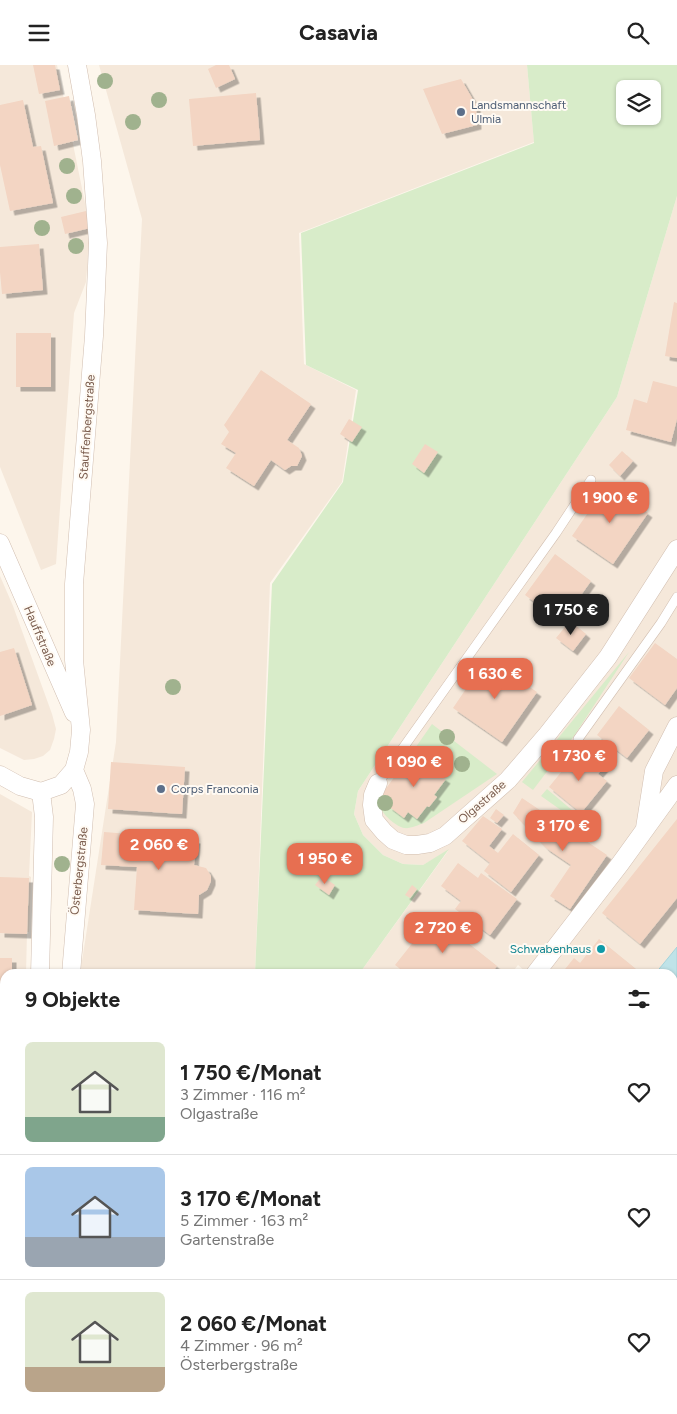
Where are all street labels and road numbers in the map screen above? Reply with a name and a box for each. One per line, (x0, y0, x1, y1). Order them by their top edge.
street label: Stauffenbergstraße (76, 374, 98, 480)
street label: Hauffstraße (21, 604, 59, 669)
street label: Olgastraße (455, 777, 509, 827)
street label: Österbergstraße (67, 826, 91, 916)

